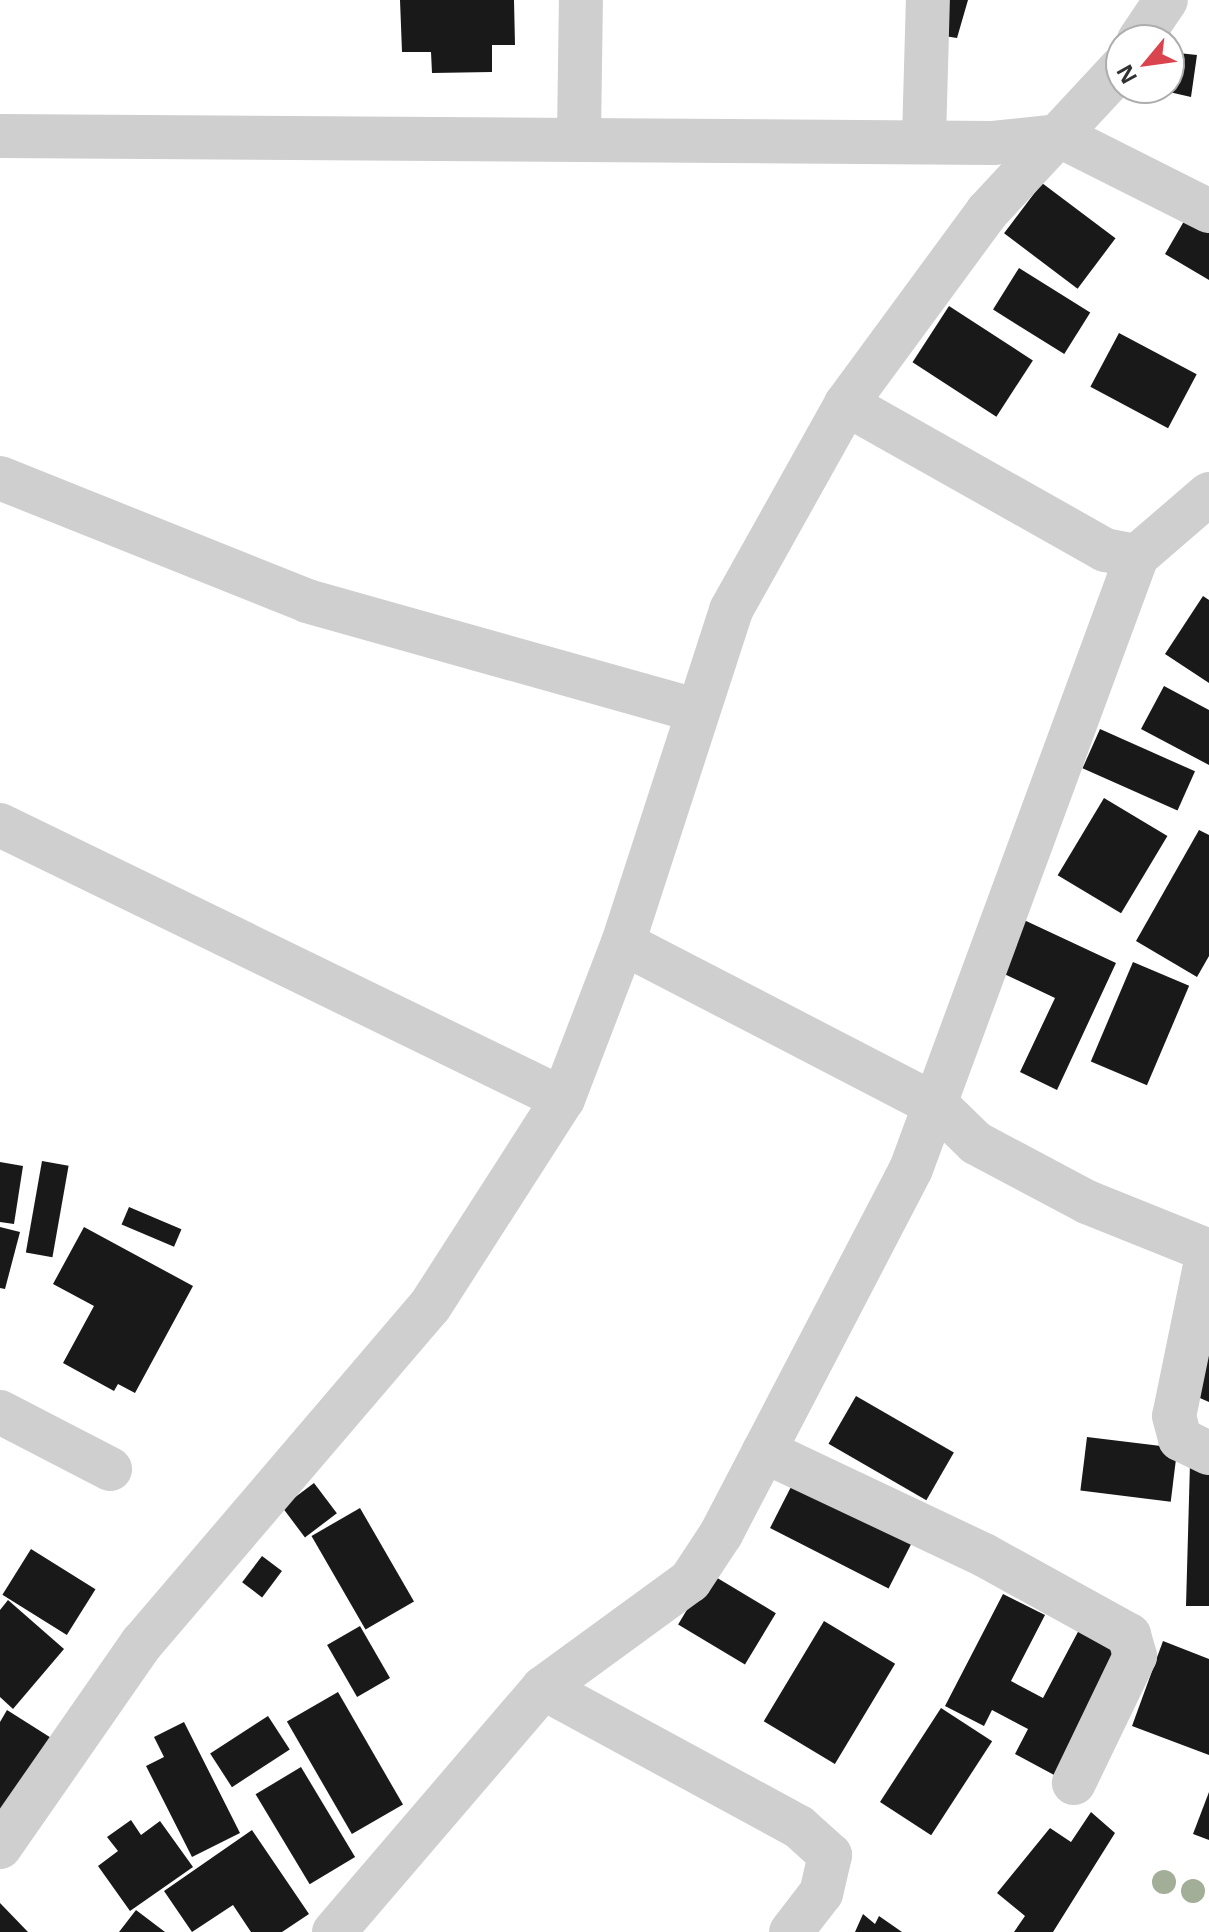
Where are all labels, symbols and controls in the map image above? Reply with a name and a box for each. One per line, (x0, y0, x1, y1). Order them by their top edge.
north arrow (1105, 24, 1185, 104)
text: N (1108, 60, 1143, 90)

